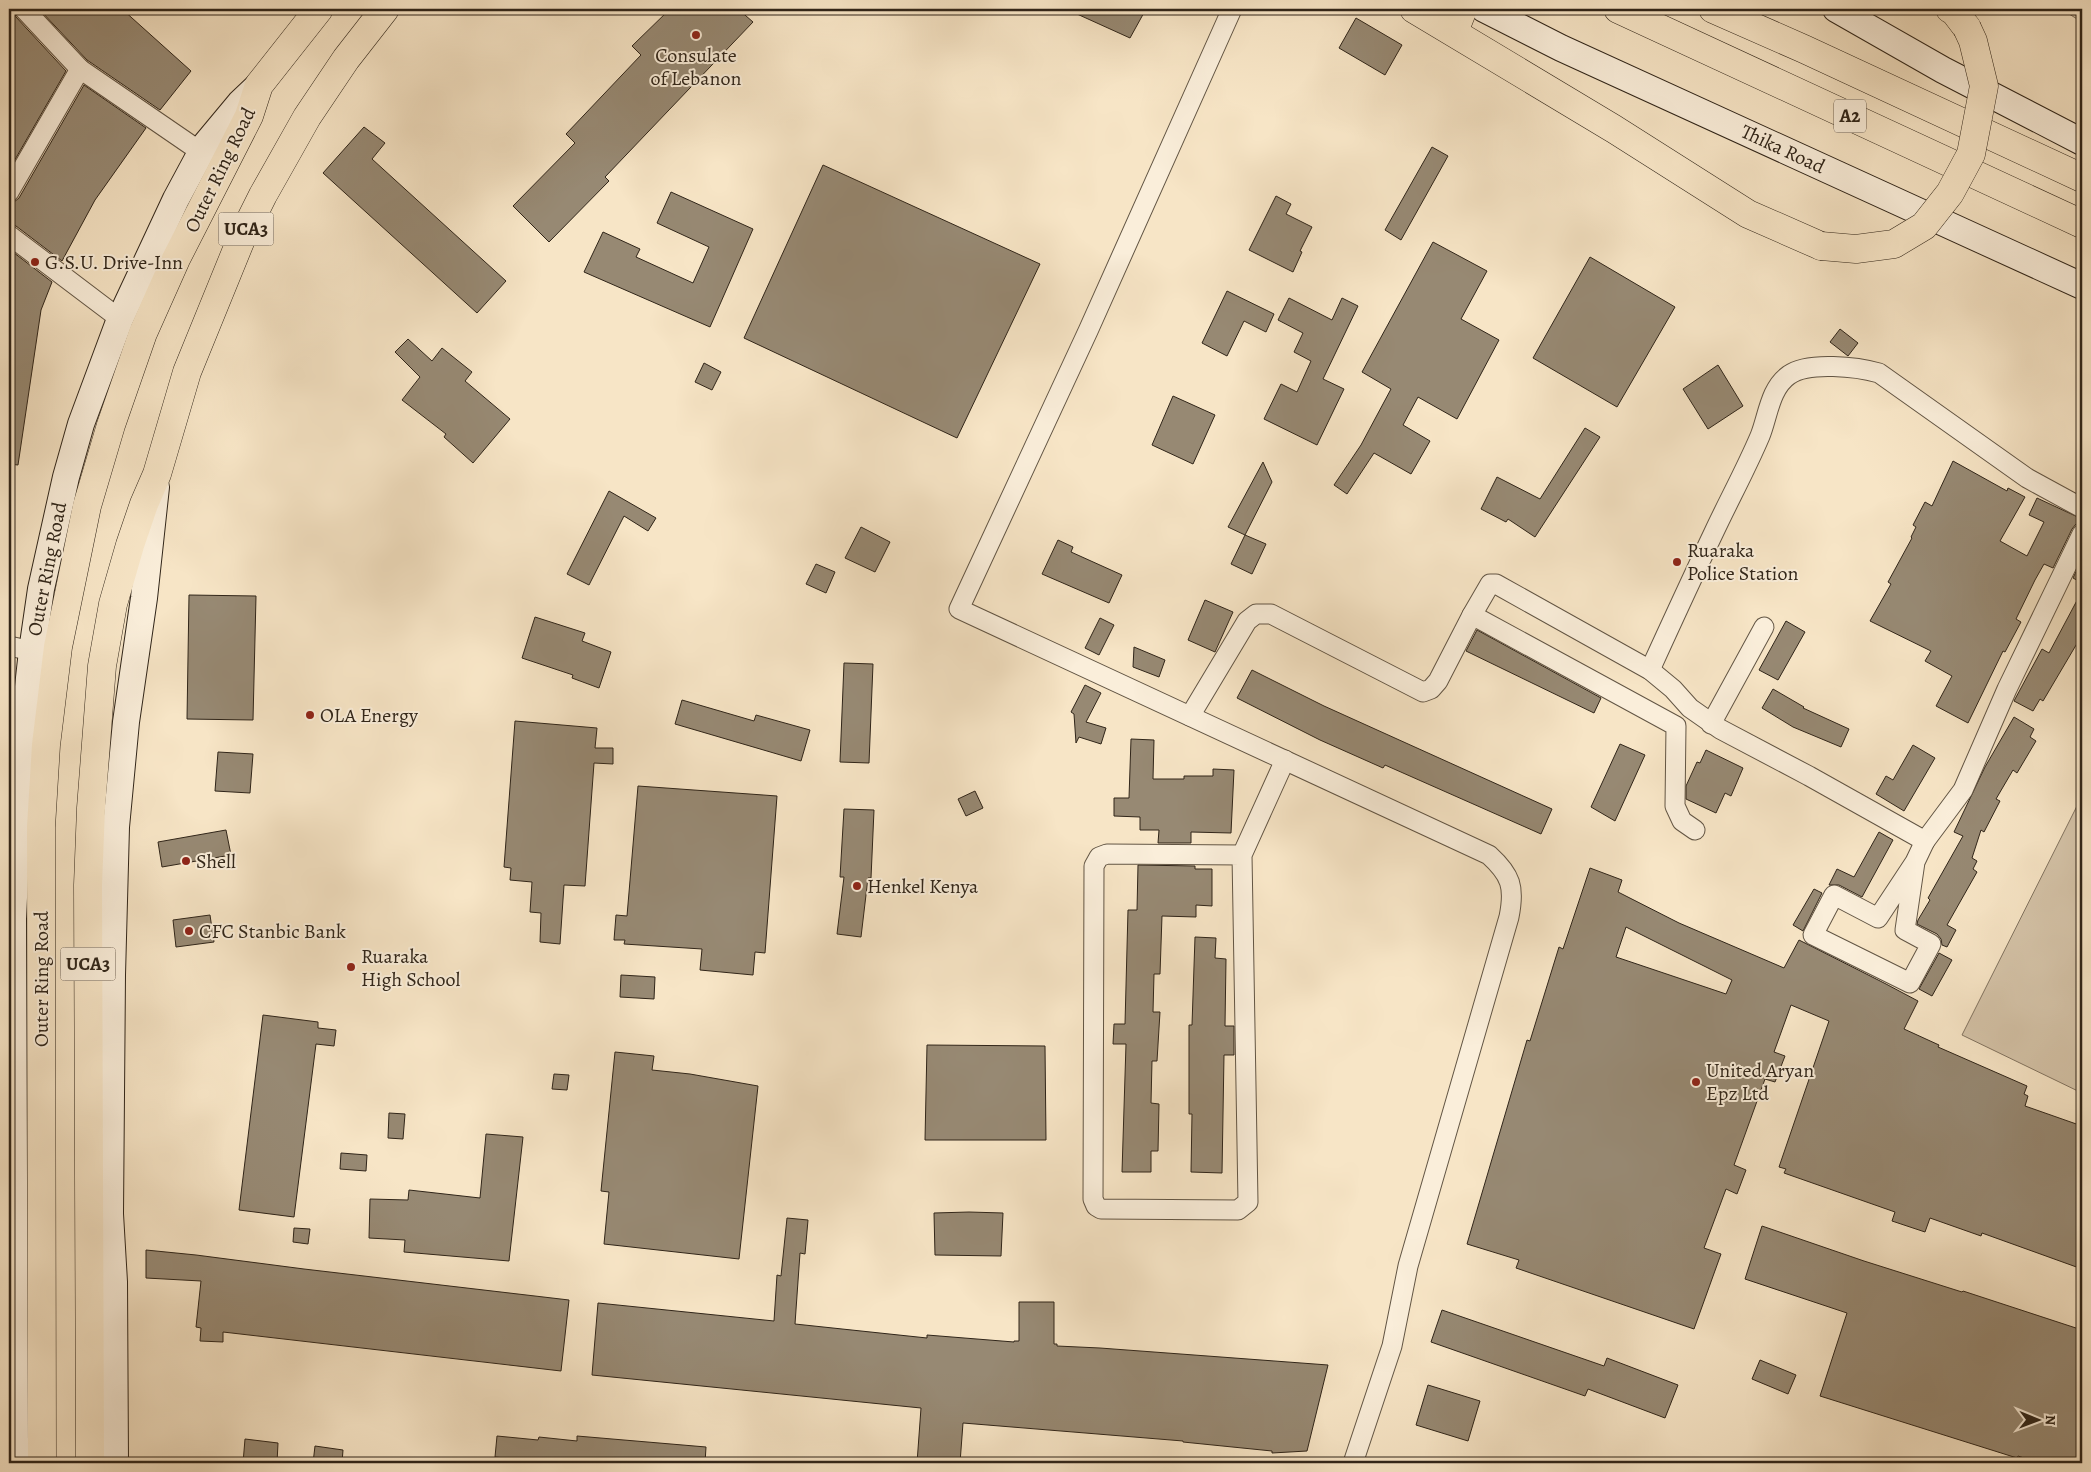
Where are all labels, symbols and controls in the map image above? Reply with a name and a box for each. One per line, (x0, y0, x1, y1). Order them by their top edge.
marker: Consulate of Lebanon (690, 29, 702, 41)
place label: Consulate of Lebanon (651, 42, 742, 92)
road number: A2 (1834, 100, 1866, 132)
street label: Outer Ring Road (178, 103, 262, 237)
street label: Thika Road (1737, 118, 1830, 180)
road number: UCA3 (218, 212, 274, 245)
place label: G.S.U. Drive-Inn (45, 249, 183, 276)
marker: G.S.U. Drive-Inn (29, 256, 41, 268)
street label: Outer Ring Road (21, 499, 73, 638)
place label: Ruaraka Police Station (1687, 537, 1798, 587)
marker: Ruaraka Police Station (1671, 556, 1683, 568)
place label: OLA Energy (320, 702, 419, 729)
marker: OLA Energy (304, 709, 316, 721)
place label: Shell (196, 848, 236, 875)
marker: Shell (180, 855, 192, 867)
place label: Henkel Kenya (867, 873, 979, 900)
marker: Henkel Kenya (851, 880, 863, 892)
street label: Outer Ring Road (28, 911, 55, 1047)
place label: CFC Stanbic Bank (199, 918, 346, 945)
marker: CFC Stanbic Bank (183, 925, 195, 937)
place label: Ruaraka High School (361, 943, 460, 993)
road number: UCA3 (61, 948, 116, 981)
marker: Ruaraka High School (345, 961, 357, 973)
place label: United Aryan Epz Ltd (1706, 1057, 1814, 1107)
marker: United Aryan Epz Ltd (1690, 1076, 1702, 1088)
north arrow (2014, 1394, 2064, 1444)
text: N (2041, 1415, 2060, 1425)

